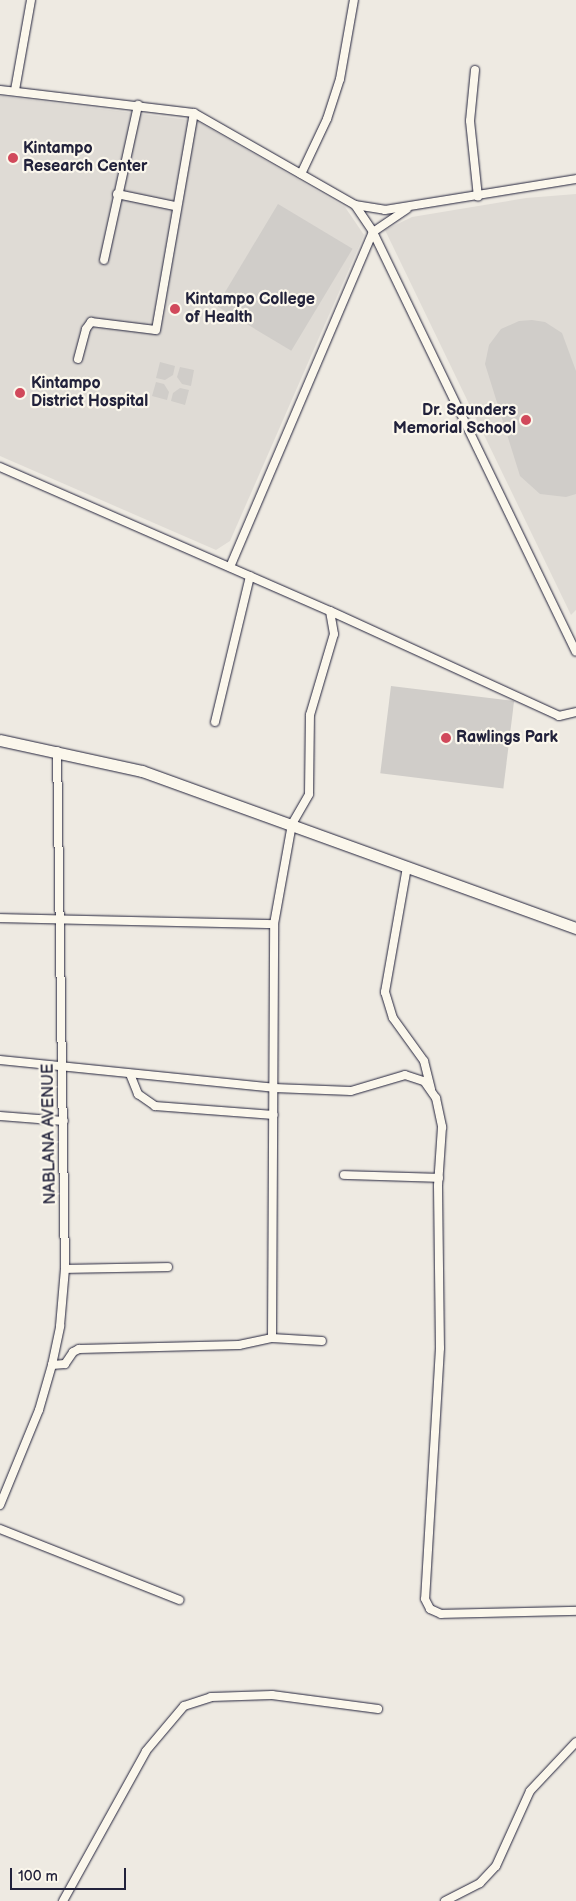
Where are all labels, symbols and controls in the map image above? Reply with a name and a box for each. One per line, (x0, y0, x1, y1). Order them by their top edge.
place label: Kintampo Research Center (23, 139, 147, 177)
marker: Kintampo Research Center (7, 152, 19, 164)
place label: Kintampo College of Health (185, 290, 315, 328)
marker: Kintampo College of Health (169, 303, 181, 315)
place label: Kintampo District Hospital (31, 374, 148, 412)
marker: Kintampo District Hospital (13, 386, 27, 400)
place label: Dr. Saunders Memorial School (393, 401, 516, 439)
marker: Dr. Saunders Memorial School (520, 414, 532, 426)
place label: Rawlings Park (456, 728, 558, 748)
marker: Rawlings Park (440, 732, 452, 744)
street label: NABLANA AVENUE (39, 1063, 61, 1205)
scale bar (12, 1858, 129, 1890)
text: 100 m (18, 1867, 58, 1886)

